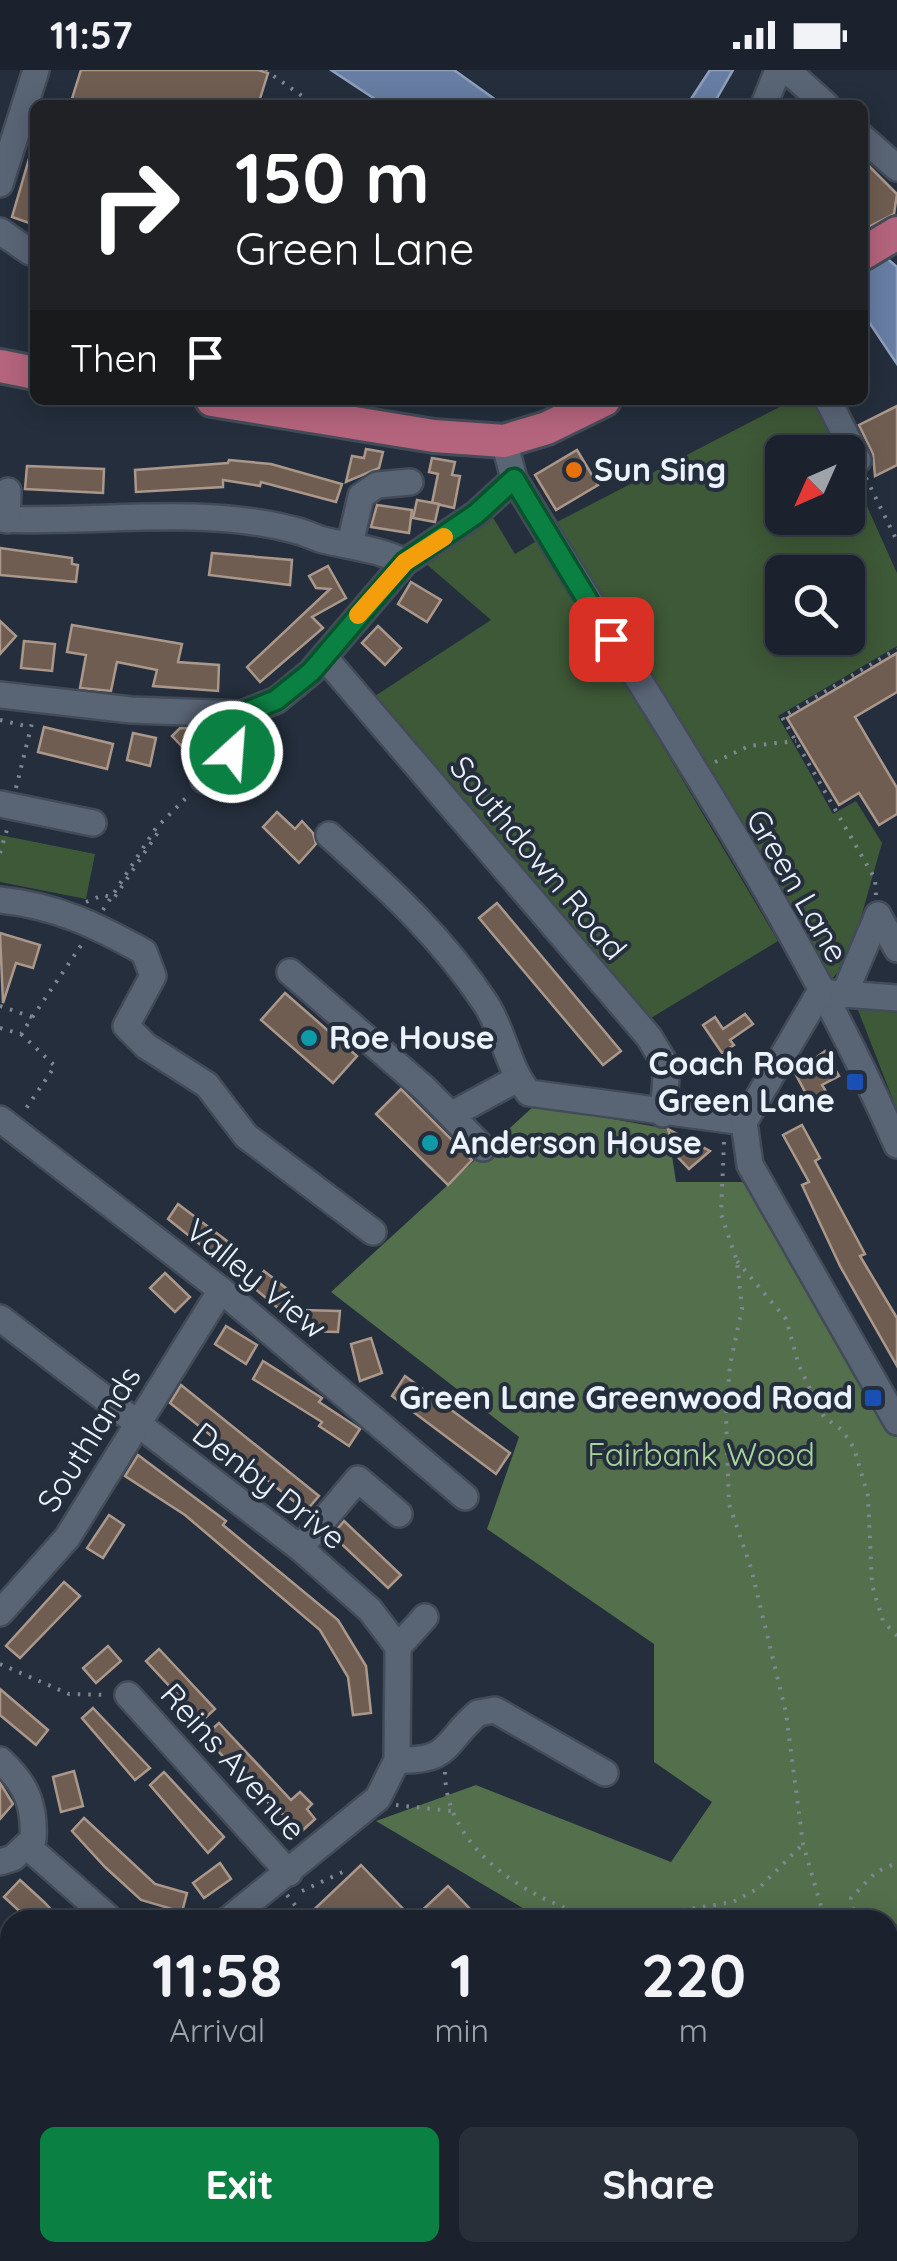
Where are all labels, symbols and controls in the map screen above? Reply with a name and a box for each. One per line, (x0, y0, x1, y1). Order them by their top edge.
text: 11:57 (50, 11, 133, 59)
text: 150 m (235, 133, 430, 221)
icon: right (70, 140, 200, 270)
text: Green Lane (235, 220, 474, 276)
icon: arrive (178, 330, 233, 385)
text: Then (70, 334, 158, 382)
north arrow (765, 435, 865, 535)
map controls (765, 435, 865, 655)
place label: Sun Sing (594, 449, 726, 489)
marker: Sun Sing (563, 459, 585, 481)
button: search (765, 555, 865, 655)
pin (569, 597, 654, 682)
icon: arrive (584, 612, 639, 667)
position arrow (180, 700, 284, 804)
street label: Southdown Road (442, 747, 636, 967)
street label: Green Lane (738, 802, 858, 969)
place label: Roe House (329, 1017, 495, 1057)
marker: Roe House (298, 1027, 320, 1049)
place label: Coach Road Green Lane (649, 1043, 835, 1120)
marker: Coach Road Green Lane (844, 1071, 866, 1093)
place label: Anderson House (450, 1122, 702, 1162)
marker: Anderson House (419, 1132, 441, 1154)
street label: Valley View (178, 1209, 335, 1347)
street label: Southlands (28, 1358, 149, 1519)
place label: Green Lane Greenwood Road (399, 1377, 853, 1417)
marker: Green Lane Greenwood Road (862, 1387, 884, 1409)
street label: Denby Drive (185, 1413, 354, 1557)
park label: Fairbank Wood (587, 1434, 815, 1474)
street label: Reins Avenue (153, 1674, 315, 1848)
text: 11:58 (152, 1937, 282, 2012)
text: 1 (450, 1937, 473, 2012)
text: 220 (641, 1937, 746, 2012)
text: Arrival (169, 2010, 265, 2050)
text: min (434, 2010, 489, 2050)
text: m (679, 2010, 708, 2050)
button: Exit (40, 2127, 439, 2242)
button: Share (459, 2127, 858, 2242)

